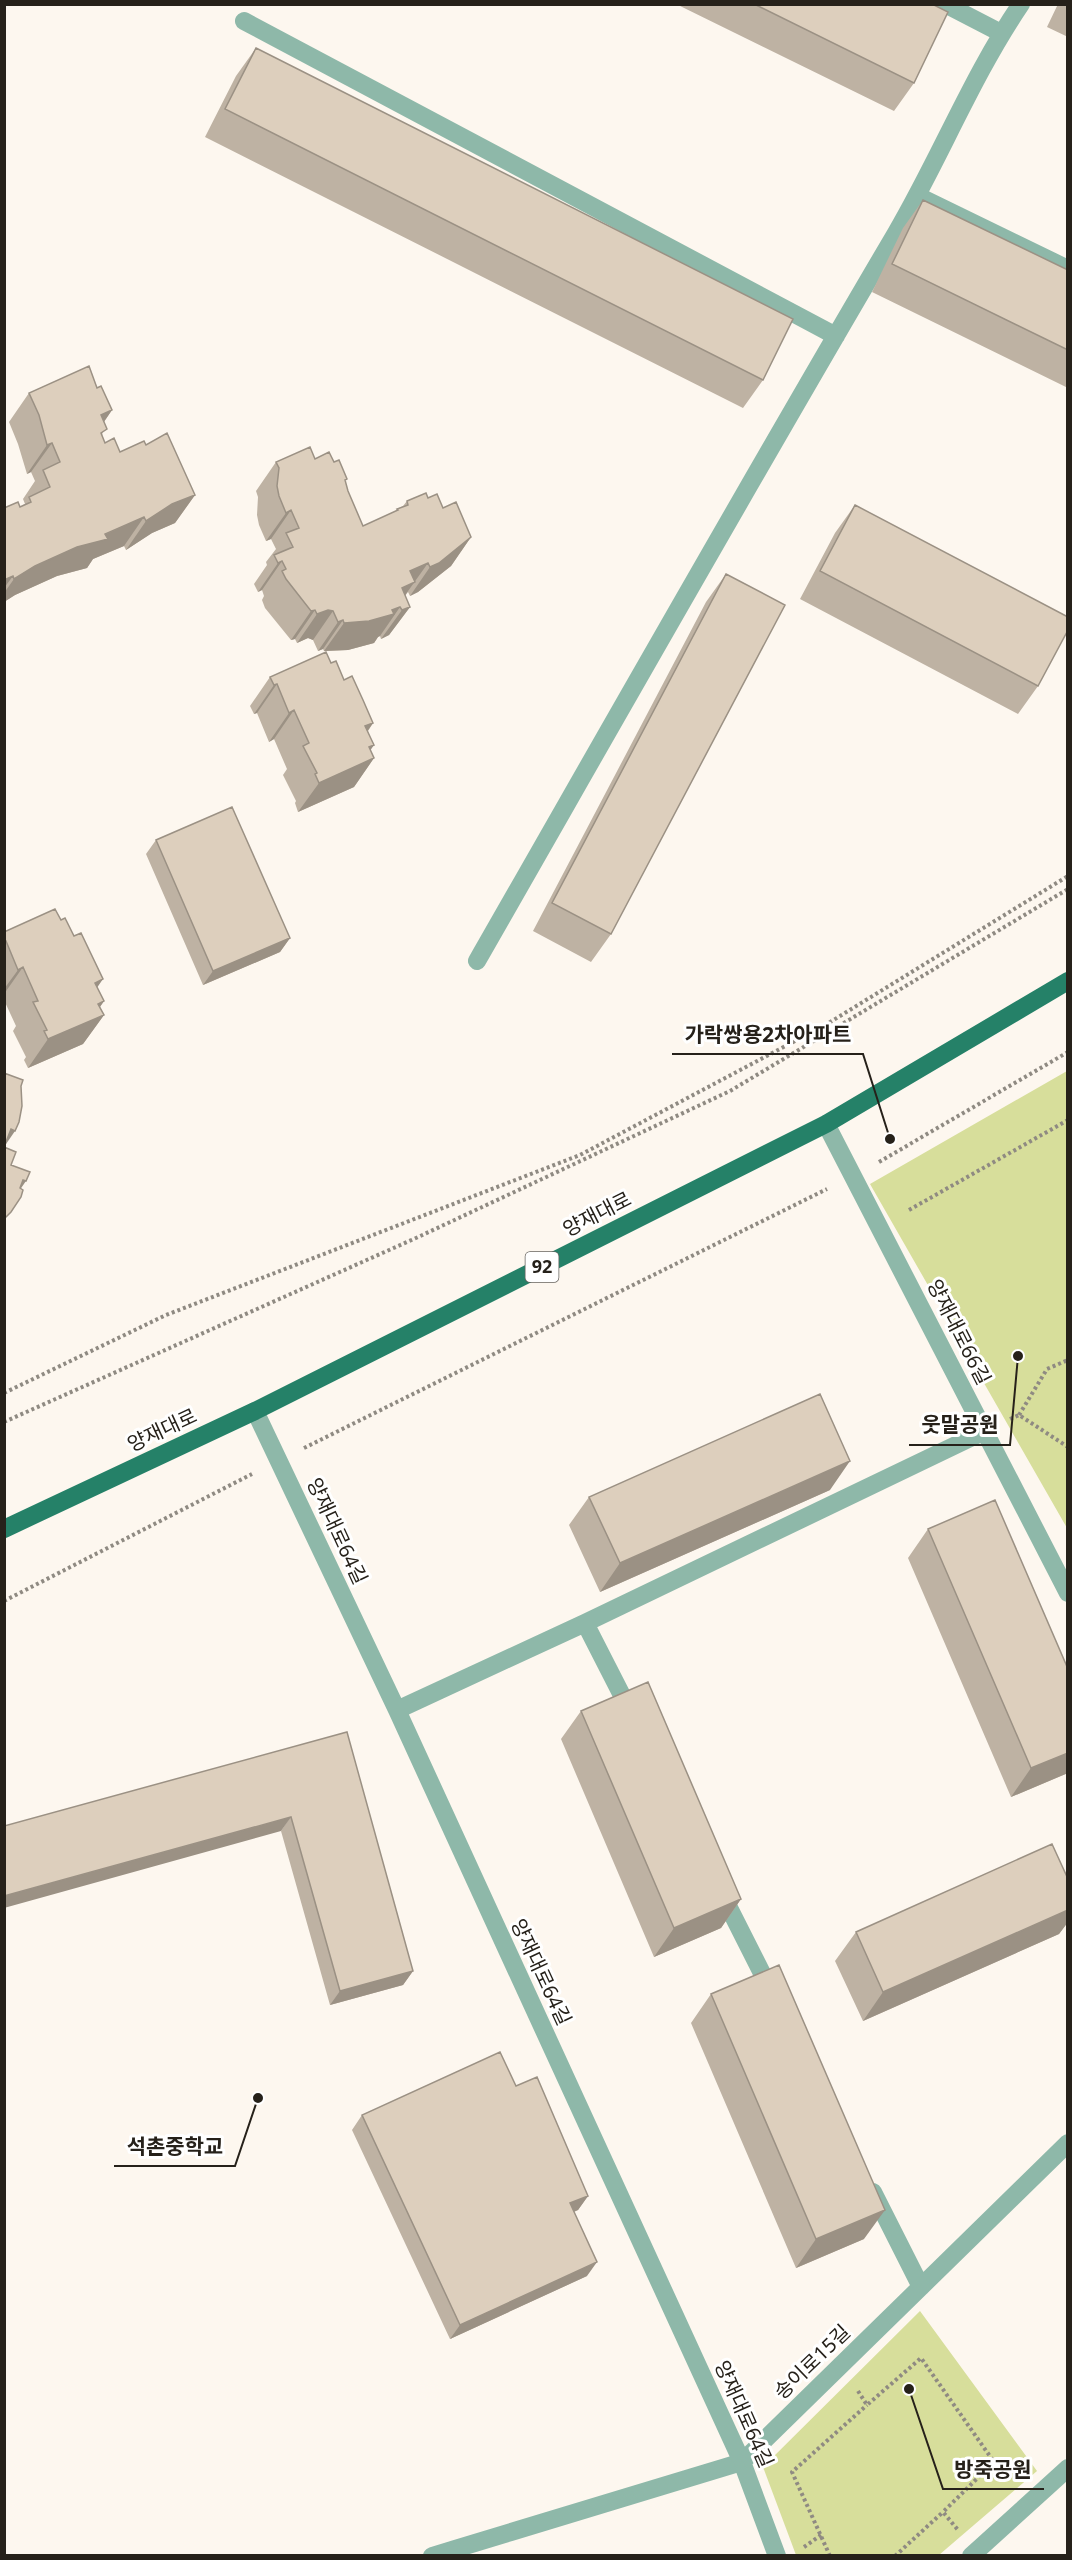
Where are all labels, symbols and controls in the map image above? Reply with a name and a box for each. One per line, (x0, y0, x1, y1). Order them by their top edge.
callout: 가락쌍용2차아파트 (672, 1015, 863, 1054)
text: 가락쌍용2차아파트 (685, 1020, 851, 1048)
street label: 양재대로 (558, 1185, 636, 1242)
road number: 92 (526, 1252, 558, 1282)
street label: 양재대로66길 (921, 1274, 998, 1389)
street label: 양재대로 (123, 1402, 201, 1457)
callout: 웃말공원 (909, 1406, 1010, 1445)
text: 웃말공원 (921, 1410, 999, 1438)
street label: 양재대로64길 (301, 1473, 374, 1589)
street label: 양재대로64길 (505, 1914, 578, 2030)
callout: 석촌중학교 (114, 2127, 235, 2166)
text: 석촌중학교 (127, 2132, 223, 2160)
street label: 송이로15길 (768, 2318, 856, 2405)
street label: 양재대로64길 (709, 2356, 780, 2472)
callout: 방죽공원 (943, 2450, 1044, 2489)
text: 방죽공원 (954, 2455, 1032, 2483)

